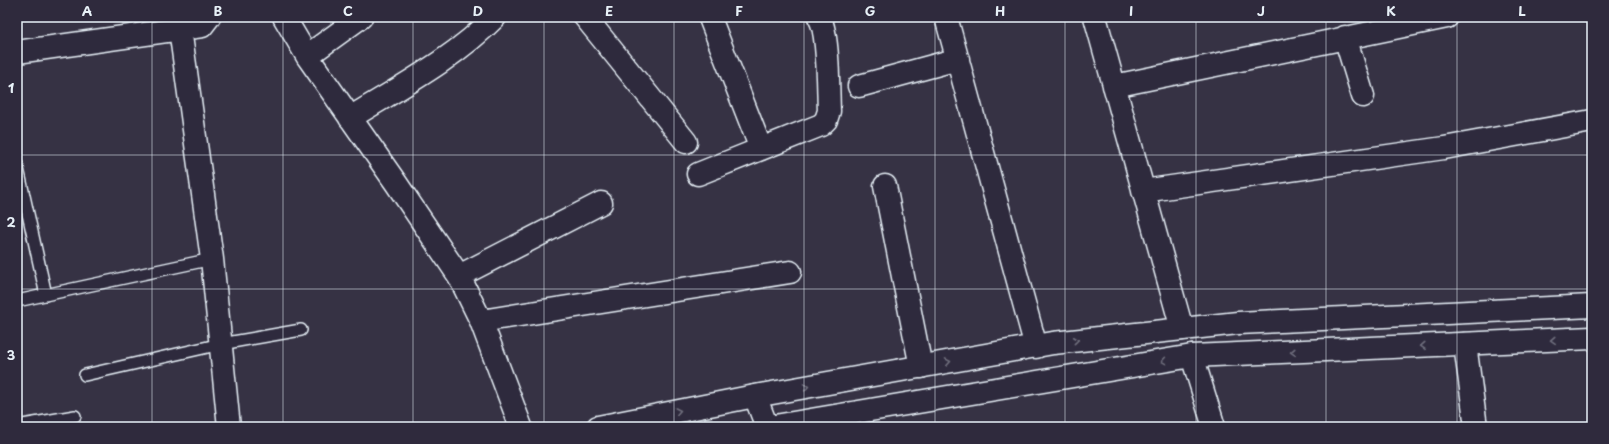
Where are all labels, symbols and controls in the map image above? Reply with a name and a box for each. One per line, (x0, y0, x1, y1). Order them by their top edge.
text: A (82, 1, 92, 20)
text: B (214, 1, 223, 20)
text: C (343, 1, 353, 20)
text: D (473, 1, 483, 20)
text: E (605, 1, 613, 20)
text: F (735, 1, 743, 20)
text: G (865, 1, 875, 20)
text: H (995, 1, 1005, 20)
text: I (1129, 1, 1133, 20)
text: J (1257, 1, 1265, 20)
text: K (1386, 1, 1396, 20)
text: L (1518, 1, 1526, 20)
text: 1 (8, 78, 14, 97)
text: 2 (6, 212, 16, 231)
one-way arrow (1073, 336, 1079, 345)
one-way arrow (1550, 336, 1556, 344)
one-way arrow (1420, 342, 1426, 350)
text: 3 (7, 345, 16, 364)
one-way arrow (1290, 348, 1296, 356)
one-way arrow (1161, 356, 1167, 365)
one-way arrow (944, 358, 951, 367)
one-way arrow (803, 383, 809, 392)
one-way arrow (675, 408, 681, 416)

